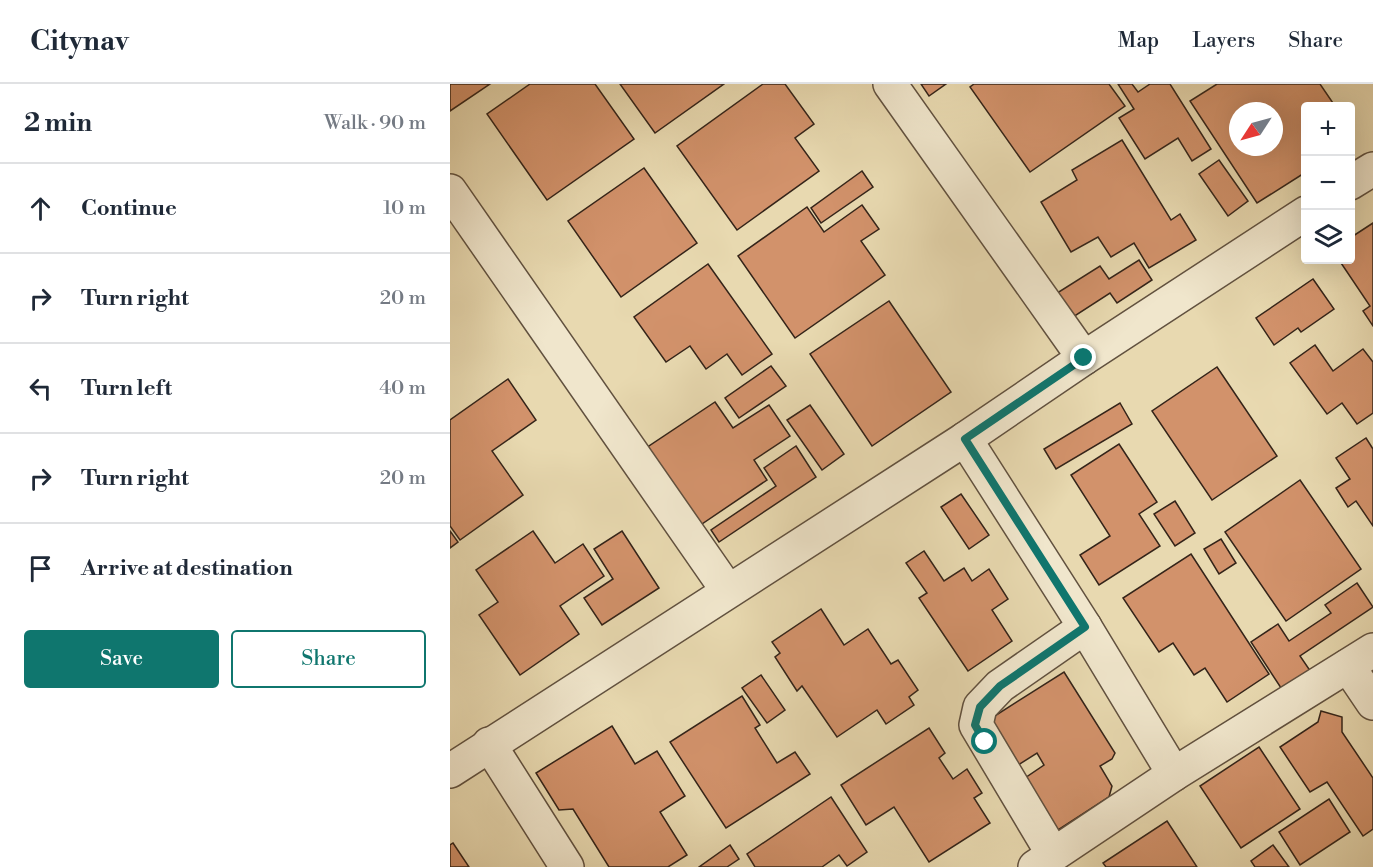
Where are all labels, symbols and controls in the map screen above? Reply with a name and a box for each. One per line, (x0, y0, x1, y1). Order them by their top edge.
text: Citynav (30, 24, 129, 59)
text: Map (1118, 28, 1159, 54)
text: Layers (1192, 28, 1255, 54)
text: Share (1288, 28, 1343, 54)
north arrow (1229, 102, 1283, 156)
map controls (1301, 102, 1355, 264)
button: + (1301, 102, 1355, 156)
text: 2 min (24, 107, 92, 139)
text: Walk · 90 m (324, 111, 426, 136)
button: − (1301, 156, 1355, 210)
icon: ahead (24, 192, 57, 225)
text: Continue (81, 195, 177, 222)
text: 10 m (383, 196, 426, 221)
button: layers (1301, 210, 1355, 264)
icon: right (24, 282, 57, 315)
text: Turn right (81, 285, 189, 312)
text: 20 m (380, 286, 426, 311)
route end (1070, 344, 1096, 370)
icon: left (24, 372, 57, 405)
text: Turn left (81, 375, 172, 402)
text: 40 m (379, 376, 426, 401)
icon: right (24, 462, 57, 495)
text: Turn right (81, 465, 189, 492)
text: 20 m (380, 466, 426, 491)
icon: arrive (24, 552, 57, 585)
text: Arrive at destination (81, 555, 293, 582)
button: Save (24, 630, 219, 688)
button: Share (231, 630, 426, 688)
route start (971, 728, 997, 754)

